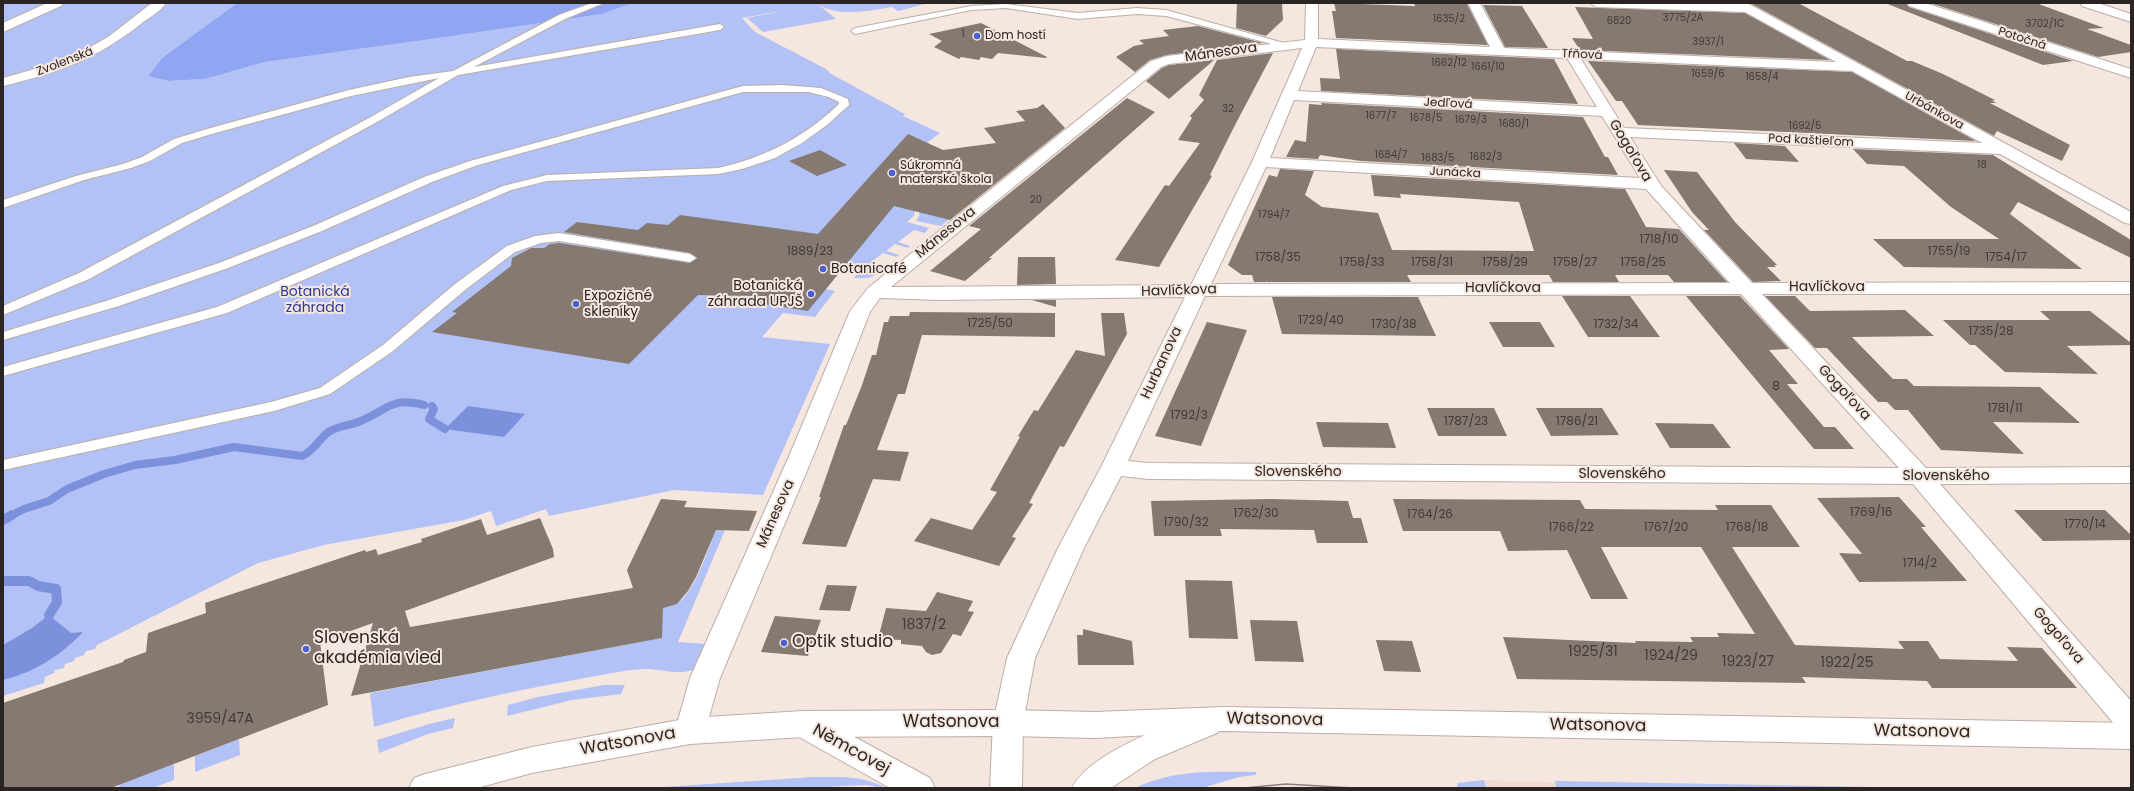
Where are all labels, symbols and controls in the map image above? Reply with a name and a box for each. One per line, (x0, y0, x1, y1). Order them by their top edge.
house number: 3775/2A (1663, 12, 1703, 24)
house number: 1635/2 (1433, 13, 1465, 25)
house number: 6820 (1607, 15, 1631, 27)
house number: 3702/1C (2025, 18, 2065, 30)
street label: Potočná (1996, 24, 2048, 54)
house number: 1 (961, 28, 965, 40)
place label: Dom hostí (985, 29, 1046, 43)
marker: Dom hostí (972, 31, 982, 41)
house number: 3937/1 (1692, 36, 1724, 48)
street label: Mánesova (1184, 40, 1258, 66)
street label: Zvolenská (35, 45, 95, 79)
street label: Tŕňová (1561, 47, 1603, 63)
house number: 1662/12 (1431, 57, 1467, 69)
house number: 1661/10 (1471, 61, 1505, 73)
house number: 1659/6 (1691, 68, 1725, 80)
house number: 1658/4 (1745, 71, 1779, 83)
street label: Urbánkova (1902, 89, 1966, 133)
street label: Jedľová (1423, 96, 1473, 112)
house number: 32 (1222, 103, 1234, 115)
house number: 1677/7 (1366, 110, 1396, 122)
house number: 1678/5 (1410, 112, 1442, 124)
house number: 1679/3 (1455, 114, 1487, 126)
street label: Gogoľova (1605, 117, 1655, 185)
house number: 1680/1 (1499, 118, 1529, 130)
house number: 1692/5 (1789, 120, 1821, 132)
street label: Pod kaštieľom (1768, 132, 1854, 150)
house number: 1684/7 (1375, 149, 1407, 161)
house number: 1682/3 (1470, 151, 1502, 163)
house number: 1683/5 (1422, 152, 1454, 164)
place label: Súkromná materská škola (900, 159, 992, 187)
house number: 18 (1977, 159, 1987, 171)
street label: Junácka (1429, 164, 1481, 182)
marker: Súkromná materská škola (887, 168, 897, 178)
house number: 20 (1030, 194, 1042, 206)
street label: Mánesova (912, 204, 980, 262)
house number: 1794/7 (1258, 209, 1290, 221)
house number: 1718/10 (1640, 233, 1678, 247)
house number: 1889/23 (787, 245, 833, 259)
house number: 1755/19 (1928, 245, 1970, 259)
house number: 1758/35 (1255, 251, 1301, 265)
house number: 1754/17 (1985, 251, 2027, 265)
house number: 1758/33 (1339, 256, 1385, 270)
house number: 1758/31 (1411, 256, 1453, 270)
house number: 1758/29 (1482, 256, 1528, 270)
house number: 1758/27 (1553, 256, 1597, 270)
house number: 1758/25 (1620, 256, 1666, 270)
place label: Botanicafé (831, 261, 907, 277)
marker: Botanicafé (818, 264, 828, 274)
place label: Botanická záhrada UPJŠ (708, 278, 803, 310)
street label: Havlíčkova (1789, 279, 1865, 295)
street label: Havlíčkova (1465, 280, 1541, 296)
street label: Havlíčkova (1141, 281, 1217, 301)
park label: Botanická záhrada (280, 284, 350, 316)
place label: Expozičné skleníky (584, 288, 652, 320)
marker: Botanická záhrada UPJŠ (806, 289, 816, 299)
marker: Expozičné skleníky (571, 299, 581, 309)
house number: 1729/40 (1298, 314, 1344, 328)
house number: 1725/50 (967, 317, 1013, 331)
house number: 1730/38 (1371, 318, 1417, 332)
house number: 1732/34 (1594, 318, 1638, 332)
street label: Hurbanova (1138, 324, 1186, 402)
house number: 1735/28 (1968, 325, 2014, 339)
street label: Gogoľova (1814, 362, 1874, 424)
house number: 8 (1772, 380, 1780, 394)
house number: 1781/11 (1987, 402, 2023, 416)
house number: 1792/3 (1170, 409, 1208, 423)
house number: 1787/23 (1444, 415, 1488, 429)
house number: 1786/21 (1556, 415, 1598, 429)
street label: Slovenského (1254, 464, 1342, 480)
street label: Slovenského (1578, 466, 1666, 482)
street label: Slovenského (1902, 468, 1990, 484)
street label: Mánesova (754, 477, 798, 551)
house number: 1769/16 (1850, 506, 1892, 520)
house number: 1762/30 (1233, 507, 1279, 521)
house number: 1764/26 (1407, 508, 1453, 522)
house number: 1790/32 (1163, 516, 1209, 530)
house number: 1770/14 (2064, 518, 2106, 532)
house number: 1766/22 (1548, 521, 1594, 535)
house number: 1767/20 (1644, 521, 1688, 535)
house number: 1768/18 (1726, 521, 1768, 535)
house number: 1714/2 (1903, 557, 1937, 571)
street label: Gogoľova (2029, 604, 2087, 668)
house number: 1837/2 (902, 617, 946, 633)
place label: Slovenská akadémia vied (314, 629, 441, 669)
place label: Optik studio (792, 633, 893, 653)
marker: Optik studio (779, 638, 789, 648)
marker: Slovenská akadémia vied (301, 644, 311, 654)
house number: 1925/31 (1568, 644, 1618, 660)
house number: 1924/29 (1644, 648, 1698, 664)
house number: 1923/27 (1722, 654, 1774, 670)
house number: 1922/25 (1821, 655, 1873, 671)
street label: Watsonova (1226, 709, 1324, 731)
house number: 3959/47A (186, 711, 254, 727)
street label: Watsonova (903, 713, 999, 733)
street label: Watsonova (1549, 715, 1647, 737)
street label: Němcovej (809, 720, 893, 780)
street label: Watsonova (1873, 721, 1971, 743)
street label: Watsonova (579, 724, 677, 760)

